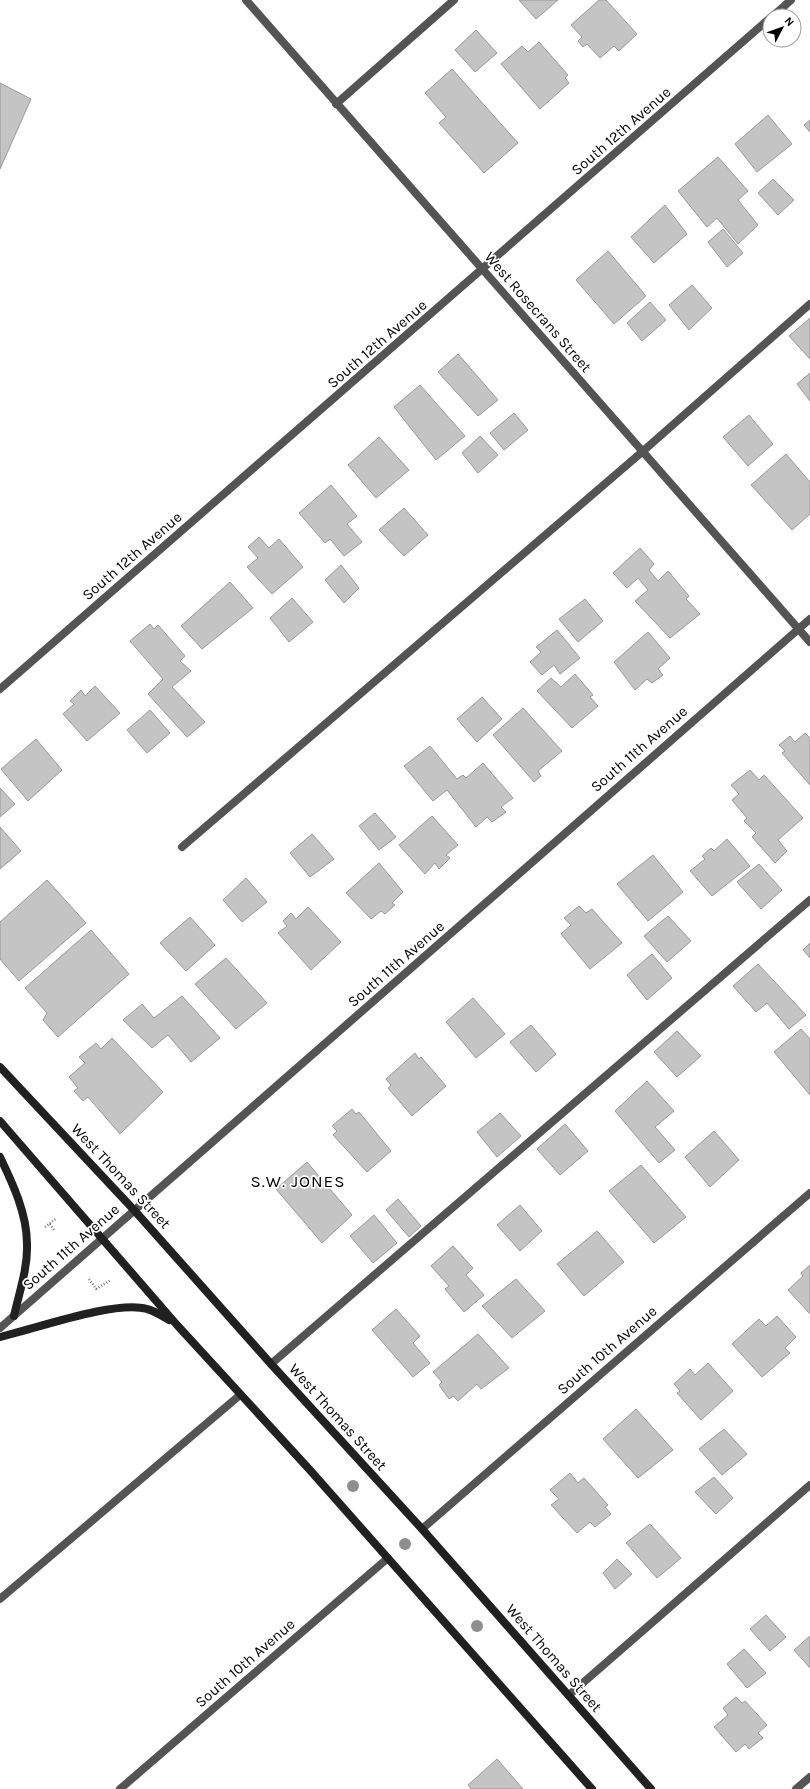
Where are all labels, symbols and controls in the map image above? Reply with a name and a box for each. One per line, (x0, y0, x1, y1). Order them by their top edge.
north arrow (762, 8, 802, 48)
text: N (782, 15, 797, 29)
street label: South 12th Avenue (568, 83, 674, 179)
street label: West Rosecrans Street (481, 248, 595, 376)
street label: South 12th Avenue (324, 296, 430, 392)
street label: South 12th Avenue (79, 508, 185, 604)
street label: South 11th Avenue (587, 702, 691, 796)
street label: South 11th Avenue (344, 917, 448, 1011)
street label: West Thomas Street (68, 1120, 175, 1233)
district label: S.W. JONES (251, 1171, 345, 1191)
street label: South 11th Avenue (19, 1200, 123, 1294)
street label: South 10th Avenue (554, 1302, 660, 1398)
street label: West Thomas Street (285, 1360, 391, 1474)
street label: West Thomas Street (502, 1600, 606, 1716)
street label: South 10th Avenue (192, 1615, 298, 1711)

